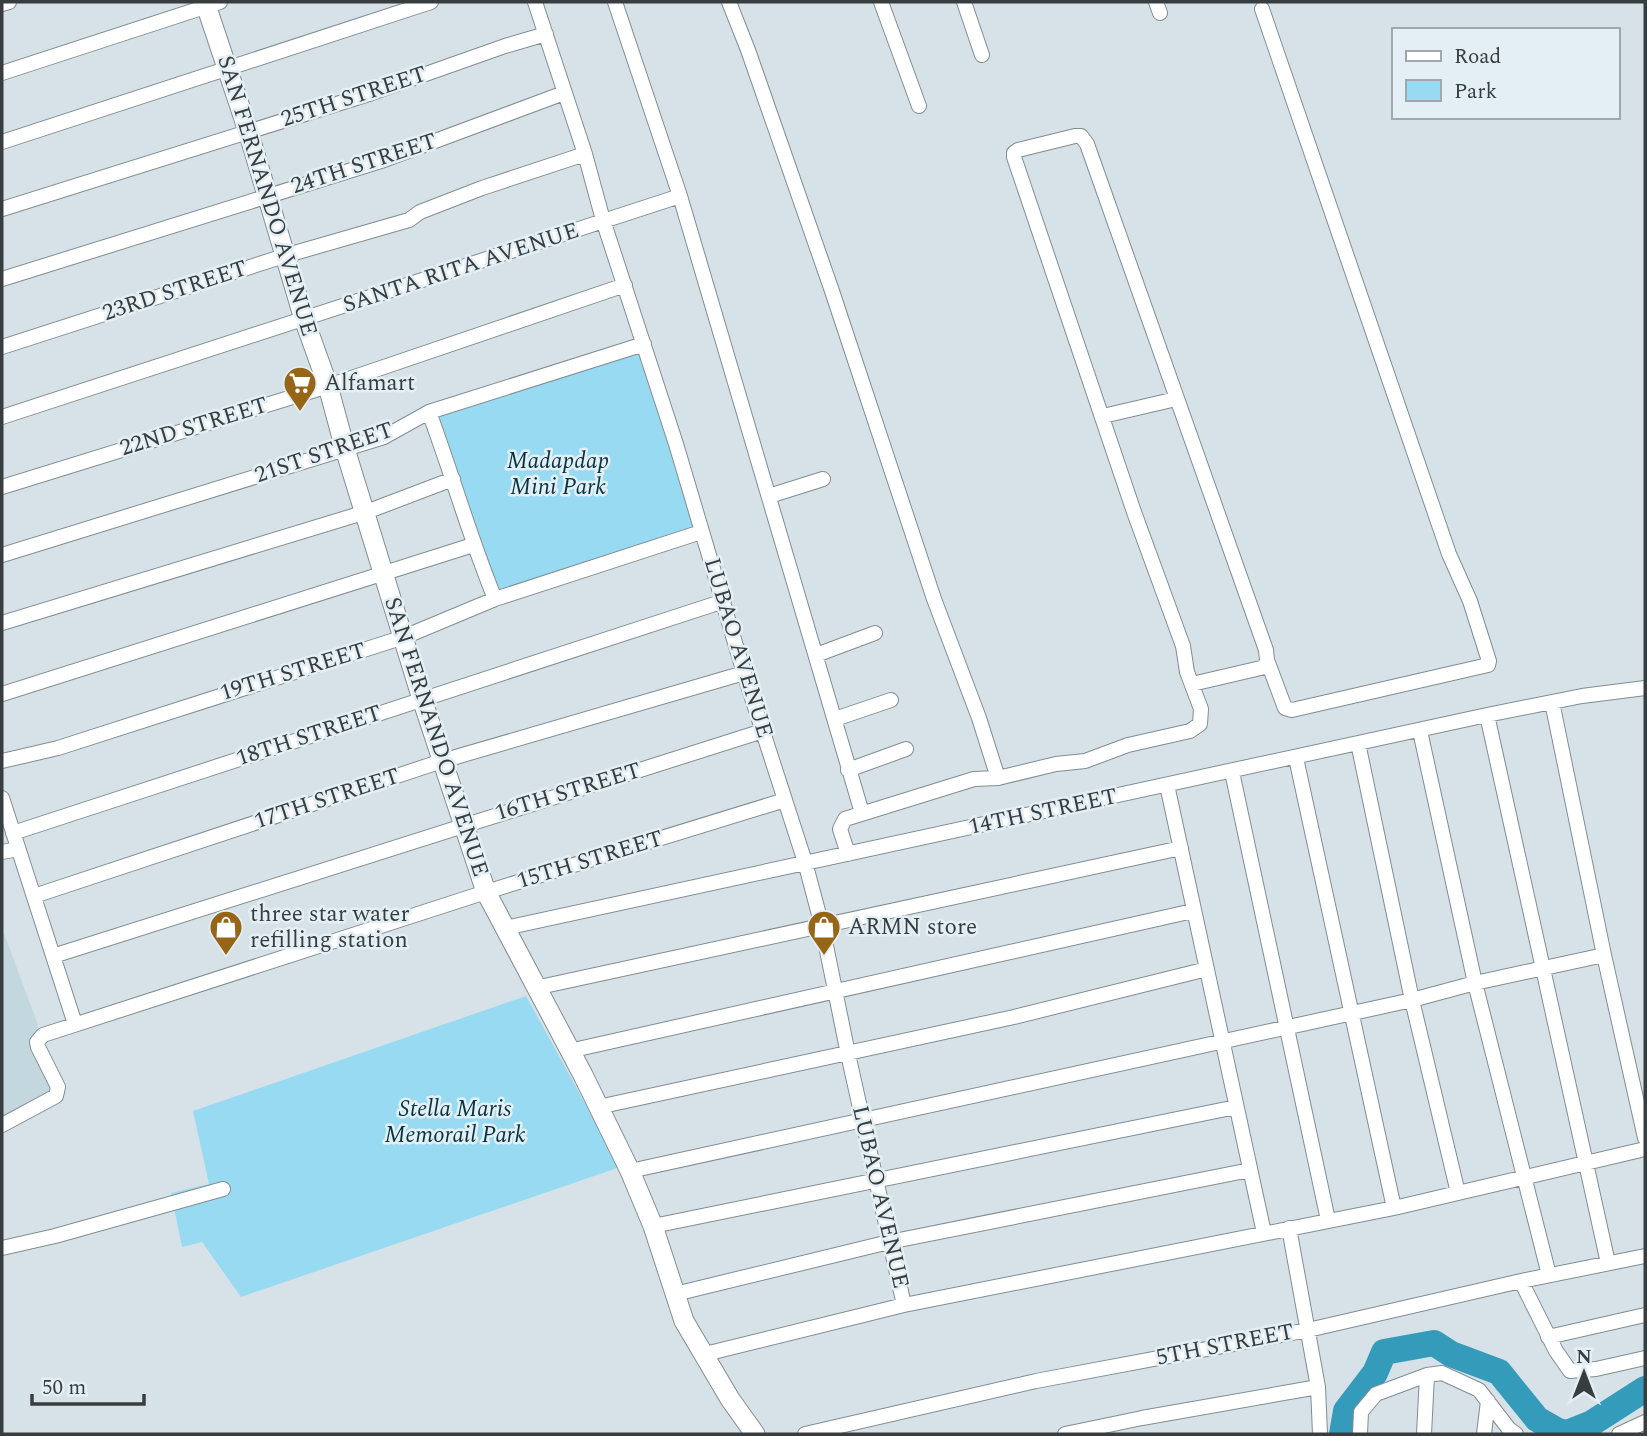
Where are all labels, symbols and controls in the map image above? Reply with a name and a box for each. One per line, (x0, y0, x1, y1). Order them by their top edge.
legend (1392, 28, 1619, 119)
text: Road (1454, 41, 1501, 73)
street label: SAN FERNANDO AVENUE (208, 51, 326, 341)
street label: 25TH STREET (277, 57, 431, 137)
text: Park (1454, 76, 1498, 108)
street label: 24TH STREET (287, 124, 441, 204)
street label: SANTA RITA AVENUE (338, 213, 584, 323)
street label: 23RD STREET (98, 251, 252, 331)
supermarket icon: Alfamart (281, 364, 319, 413)
place label: Alfamart (324, 366, 415, 401)
street label: 22ND STREET (116, 388, 272, 466)
street label: 21ST STREET (250, 413, 398, 493)
park label: Madapdap Mini Park (507, 444, 609, 505)
street label: LUBAO AVENUE (694, 553, 782, 743)
street label: SAN FERNANDO AVENUE (374, 593, 498, 881)
street label: 19TH STREET (216, 633, 370, 711)
street label: 18TH STREET (232, 696, 386, 776)
street label: 16TH STREET (491, 753, 645, 831)
street label: 17TH STREET (250, 759, 404, 839)
street label: 14TH STREET (965, 779, 1121, 845)
street label: 15TH STREET (513, 821, 667, 899)
place label: three star water refilling station (250, 897, 410, 958)
shop icon: three star water refilling station (207, 908, 245, 957)
shop icon: ARMN store (805, 908, 843, 957)
place label: ARMN store (848, 910, 977, 945)
park label: Stella Maris Memorail Park (384, 1092, 526, 1153)
street label: LUBAO AVENUE (842, 1102, 918, 1292)
street label: 5TH STREET (1153, 1314, 1297, 1376)
north arrow (1549, 1338, 1619, 1408)
text: N (1576, 1343, 1592, 1372)
scale bar (32, 1362, 144, 1406)
text: 50 m (42, 1372, 86, 1404)

